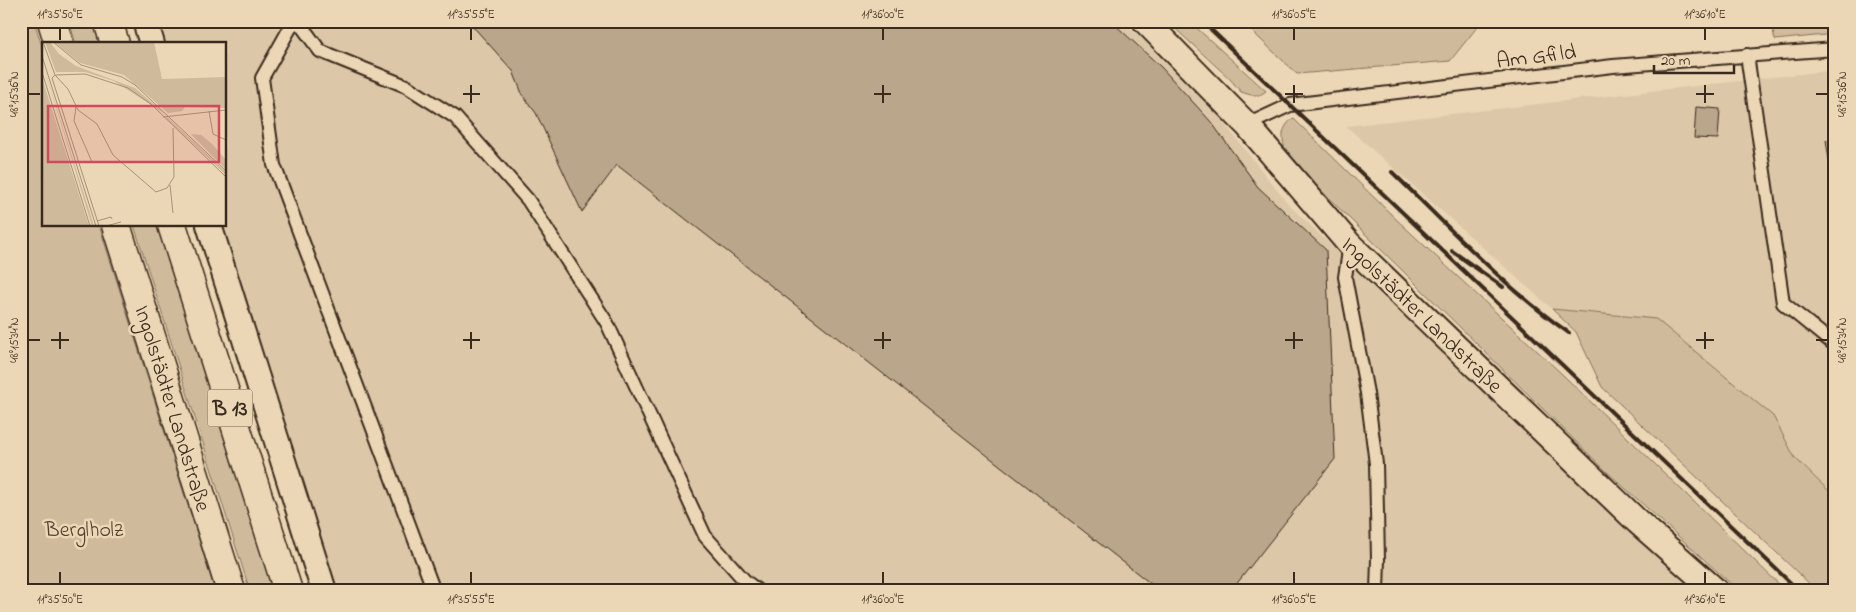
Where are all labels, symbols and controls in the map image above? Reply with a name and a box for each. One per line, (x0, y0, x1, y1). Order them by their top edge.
text: 11°35'50"E (37, 6, 83, 24)
text: 11°35'55"E (447, 6, 495, 24)
text: 11°36'00"E (862, 6, 904, 24)
text: 11°36'05"E (1272, 6, 1316, 24)
text: 11°36'10"E (1684, 6, 1726, 24)
street label: Am Gfild (1495, 37, 1578, 79)
inset map (42, 42, 226, 226)
scale bar (1654, 42, 1734, 74)
text: 20 m (1661, 50, 1691, 72)
text: 48°15'36"N (6, 71, 24, 117)
text: 48°15'36"N (1834, 71, 1852, 117)
street label: Ingolstädter Landstraße (1332, 230, 1509, 403)
street label: Ingolstädter Landstraße (124, 302, 218, 516)
text: 48°15'34"N (6, 317, 24, 363)
text: 48°15'34"N (1834, 317, 1852, 363)
road number: B 13 (208, 389, 252, 426)
park label: Berglholz (44, 515, 124, 548)
text: 11°35'50"E (37, 591, 83, 609)
text: 11°35'55"E (447, 591, 495, 609)
text: 11°36'00"E (862, 591, 904, 609)
text: 11°36'05"E (1272, 591, 1316, 609)
text: 11°36'10"E (1684, 591, 1726, 609)

